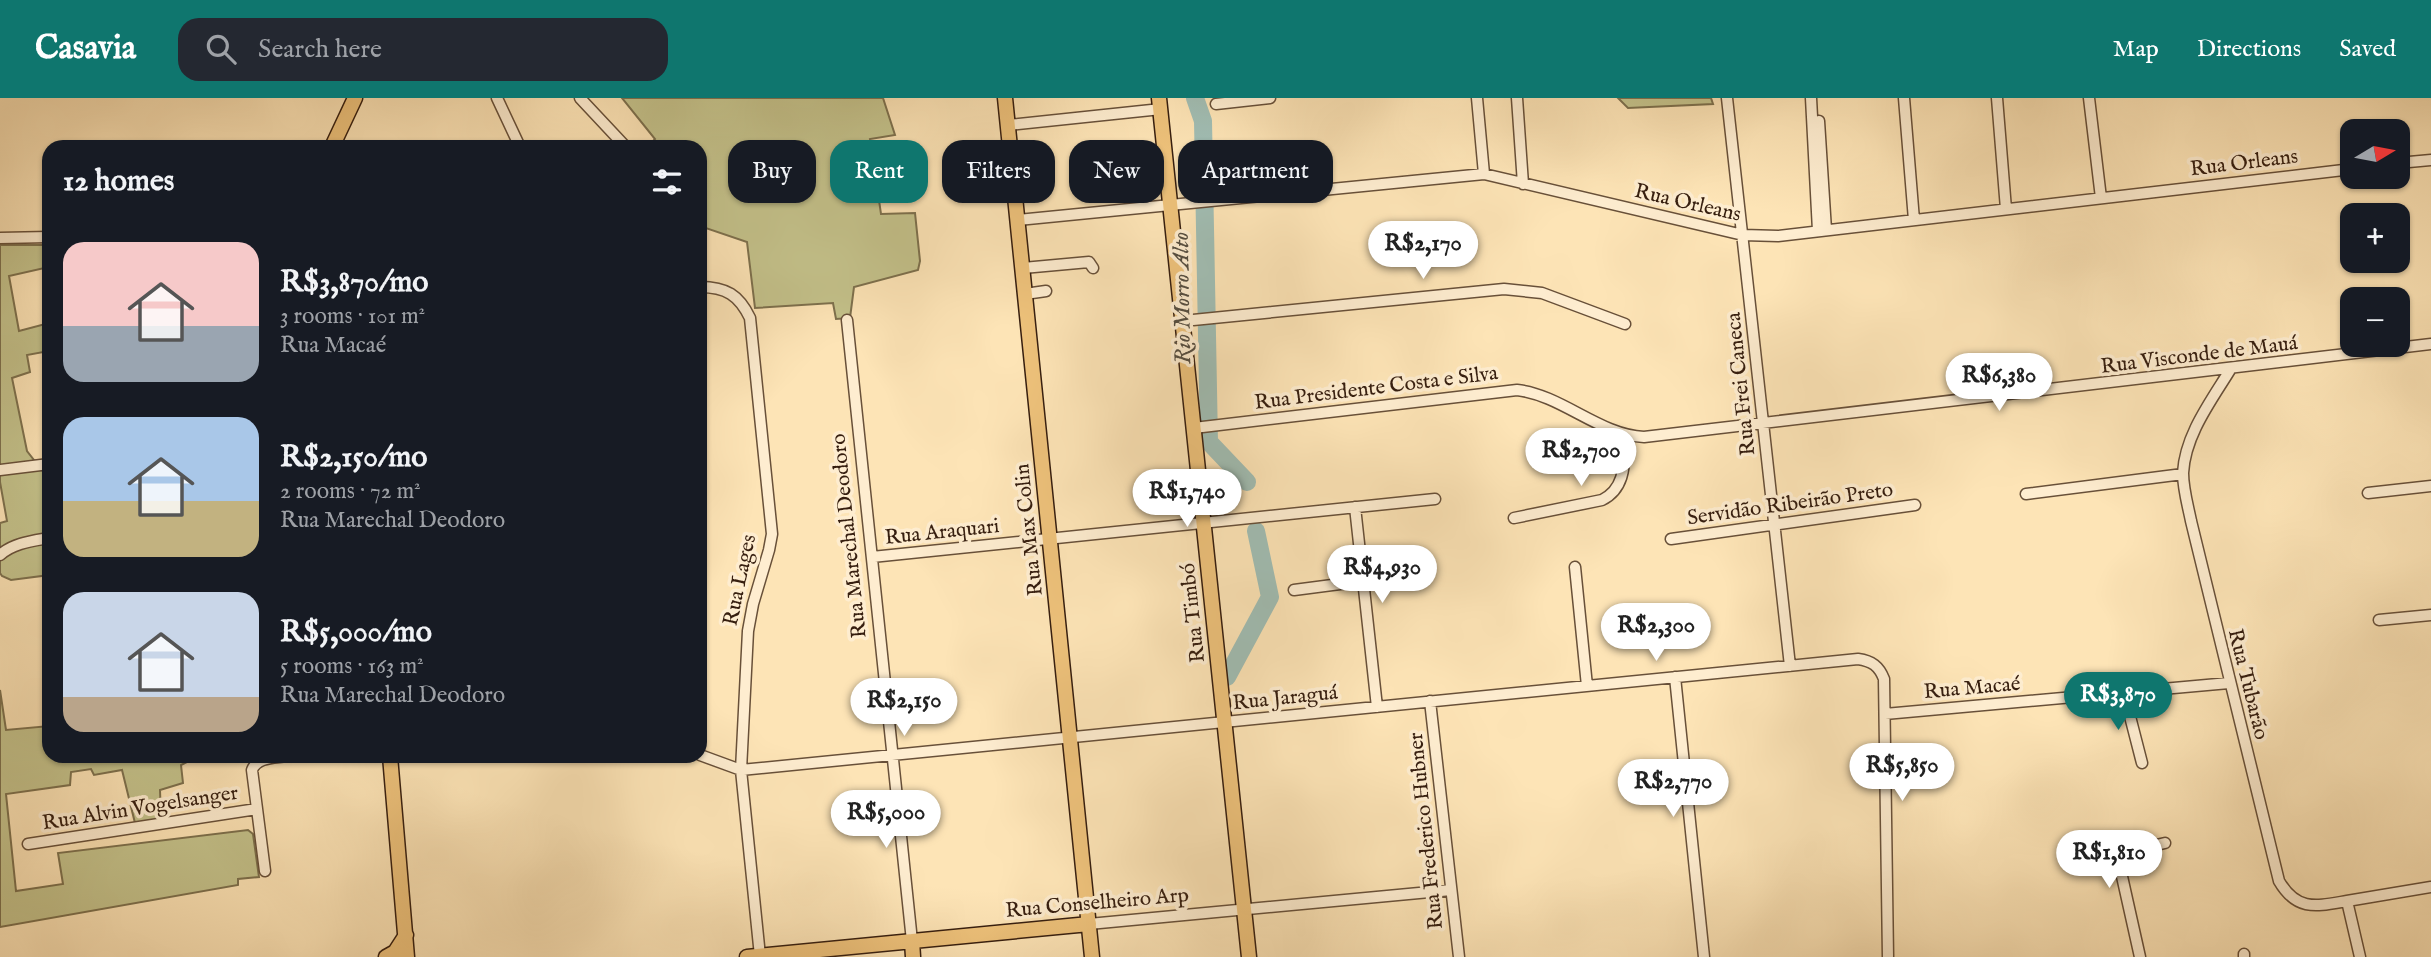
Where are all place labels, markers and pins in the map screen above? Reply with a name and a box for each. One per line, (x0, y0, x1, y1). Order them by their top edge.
pin: R$2,170 (1358, 222, 1488, 281)
pin: R$6,380 (1934, 354, 2064, 413)
pin: R$2,700 (1516, 428, 1646, 488)
pin: R$1,740 (1122, 470, 1252, 529)
pin: R$4,930 (1317, 546, 1447, 605)
pin: R$2,300 (1591, 603, 1721, 663)
pin: R$3,870 (2053, 672, 2183, 732)
pin: R$2,150 (839, 678, 969, 738)
pin: R$5,850 (1837, 744, 1967, 803)
pin: R$2,770 (1608, 760, 1738, 819)
pin: R$5,000 (821, 790, 951, 850)
pin: R$1,810 (2044, 830, 2174, 890)

